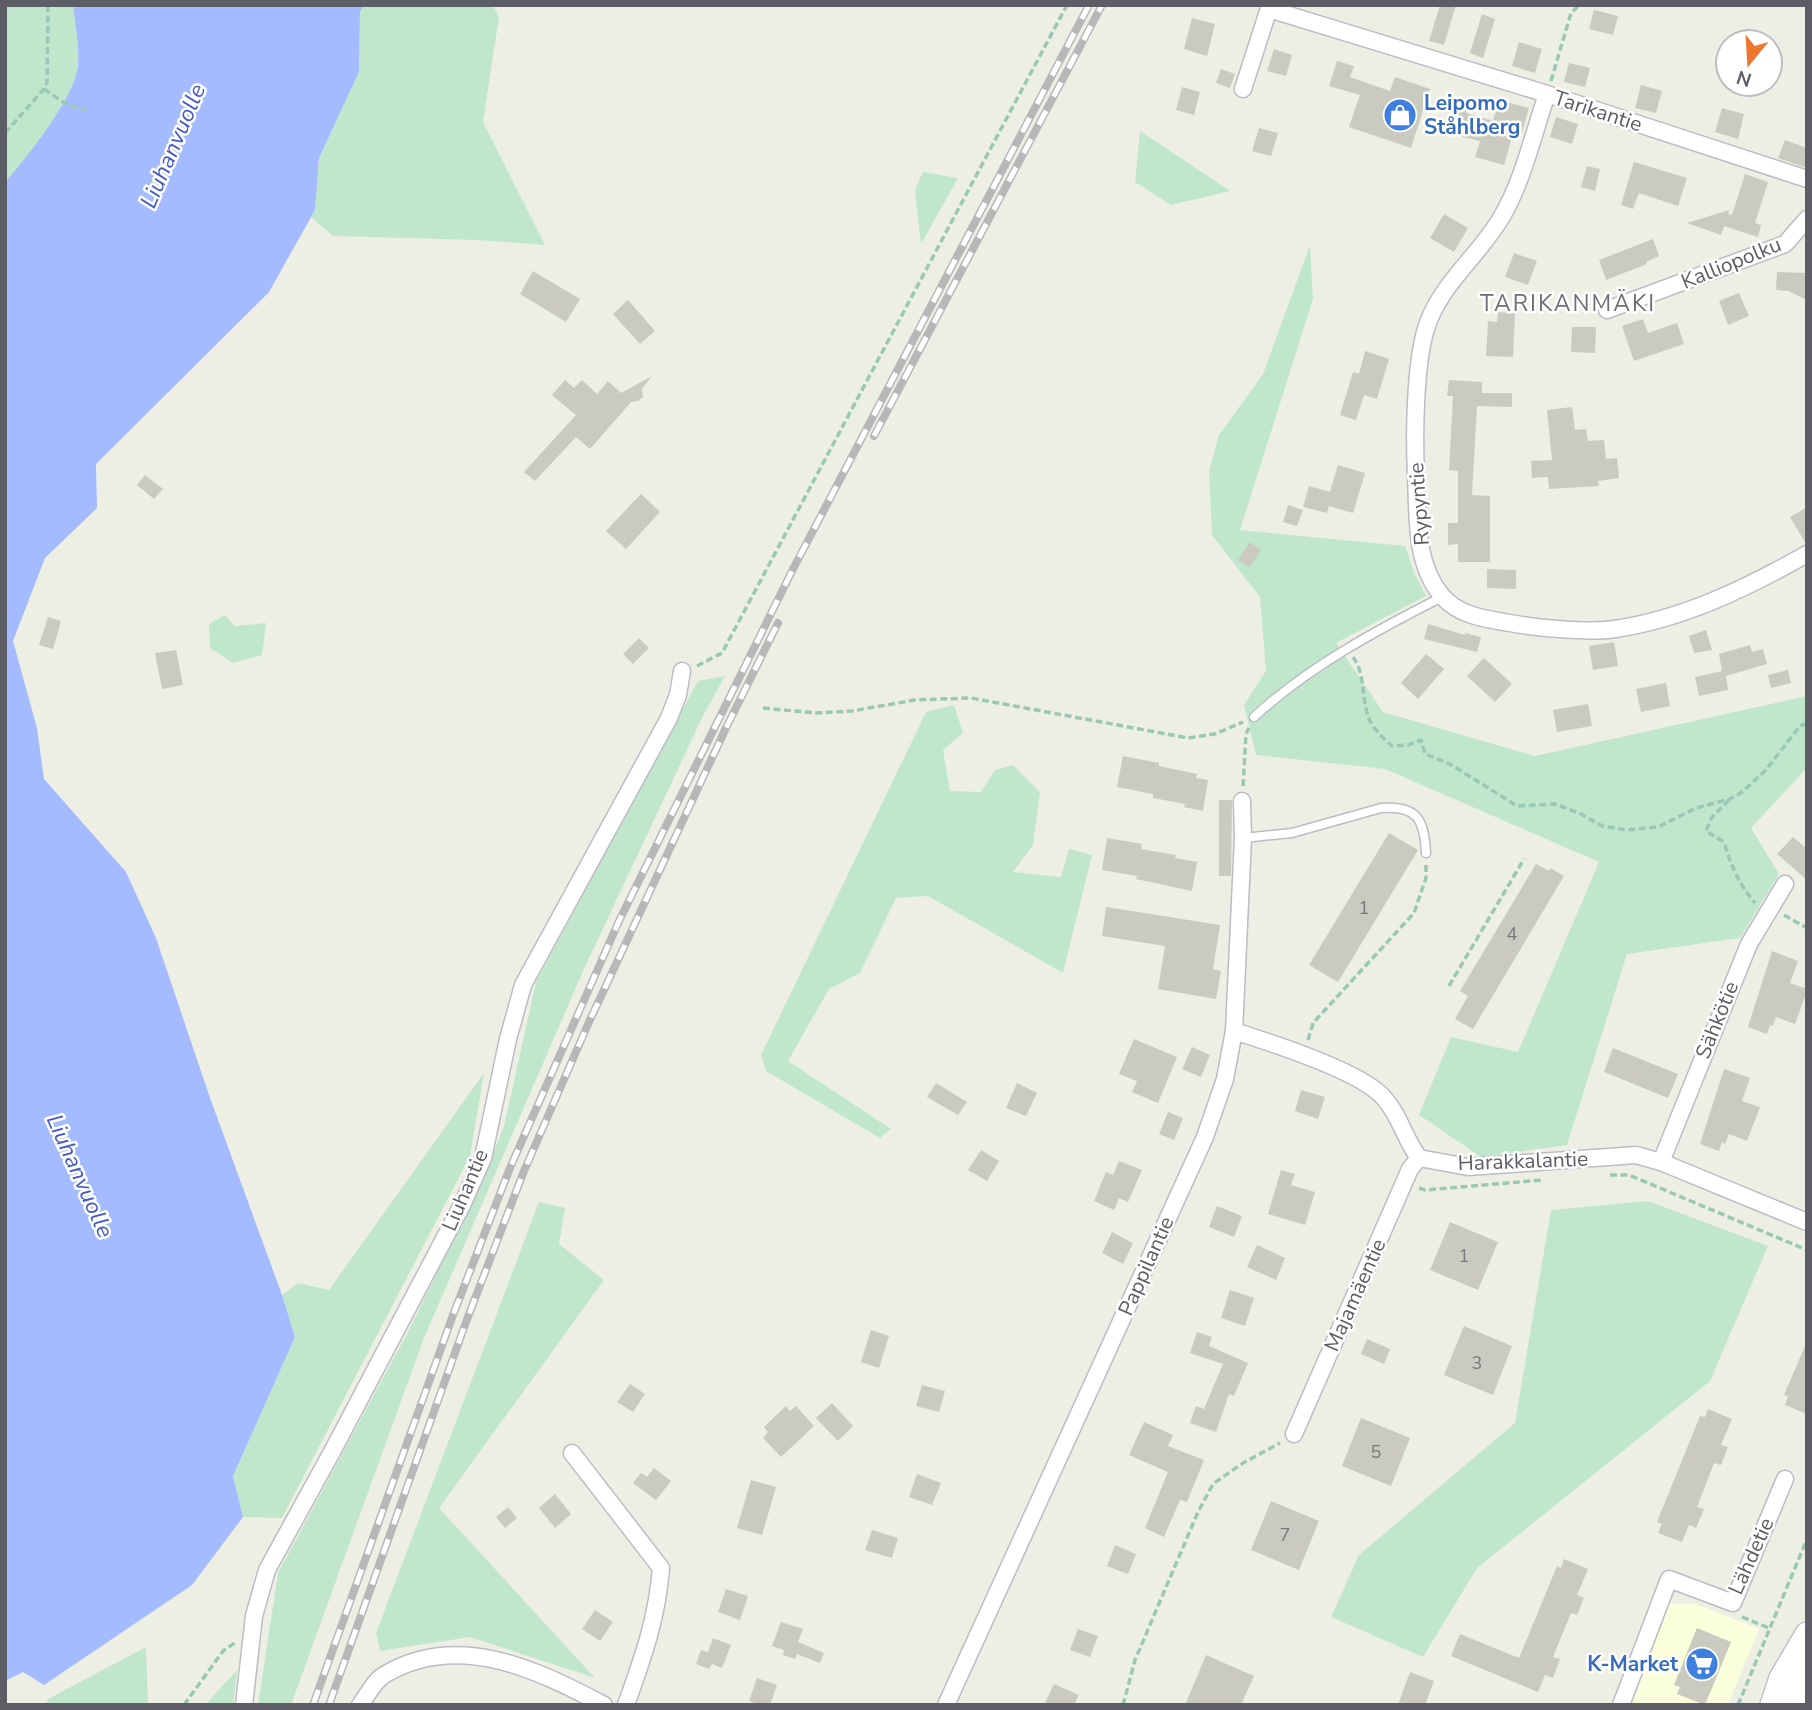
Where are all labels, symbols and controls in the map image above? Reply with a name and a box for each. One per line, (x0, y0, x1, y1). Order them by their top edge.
north arrow (1714, 28, 1784, 98)
text: N (1733, 64, 1755, 93)
water label: Liuhanvuolle (133, 79, 213, 213)
street label: Tarikantie (1550, 84, 1646, 138)
place label: Leipomo Ståhlberg (1424, 89, 1520, 141)
shop icon: Leipomo Ståhlberg (1381, 96, 1419, 134)
street label: Kalliopolku (1677, 230, 1785, 296)
district label: TARIKANMÄKI (1480, 288, 1656, 319)
street label: Rypyntie (1402, 462, 1436, 546)
house number: 1 (1359, 896, 1369, 920)
house number: 4 (1507, 922, 1518, 946)
street label: Sähkötie (1689, 977, 1745, 1063)
water label: Liuhanvuolle (39, 1109, 121, 1243)
street label: Liuhantie (435, 1145, 495, 1235)
street label: Harakkalantie (1457, 1145, 1589, 1177)
street label: Pappilantie (1112, 1212, 1180, 1320)
street label: Majamäentie (1318, 1234, 1392, 1356)
house number: 1 (1459, 1244, 1469, 1268)
house number: 3 (1472, 1351, 1482, 1375)
house number: 5 (1371, 1440, 1381, 1464)
street label: Lähdetie (1722, 1513, 1780, 1599)
house number: 7 (1280, 1523, 1290, 1547)
supermarket icon: K-Market (1683, 1645, 1721, 1683)
place label: K-Market (1587, 1650, 1679, 1678)

